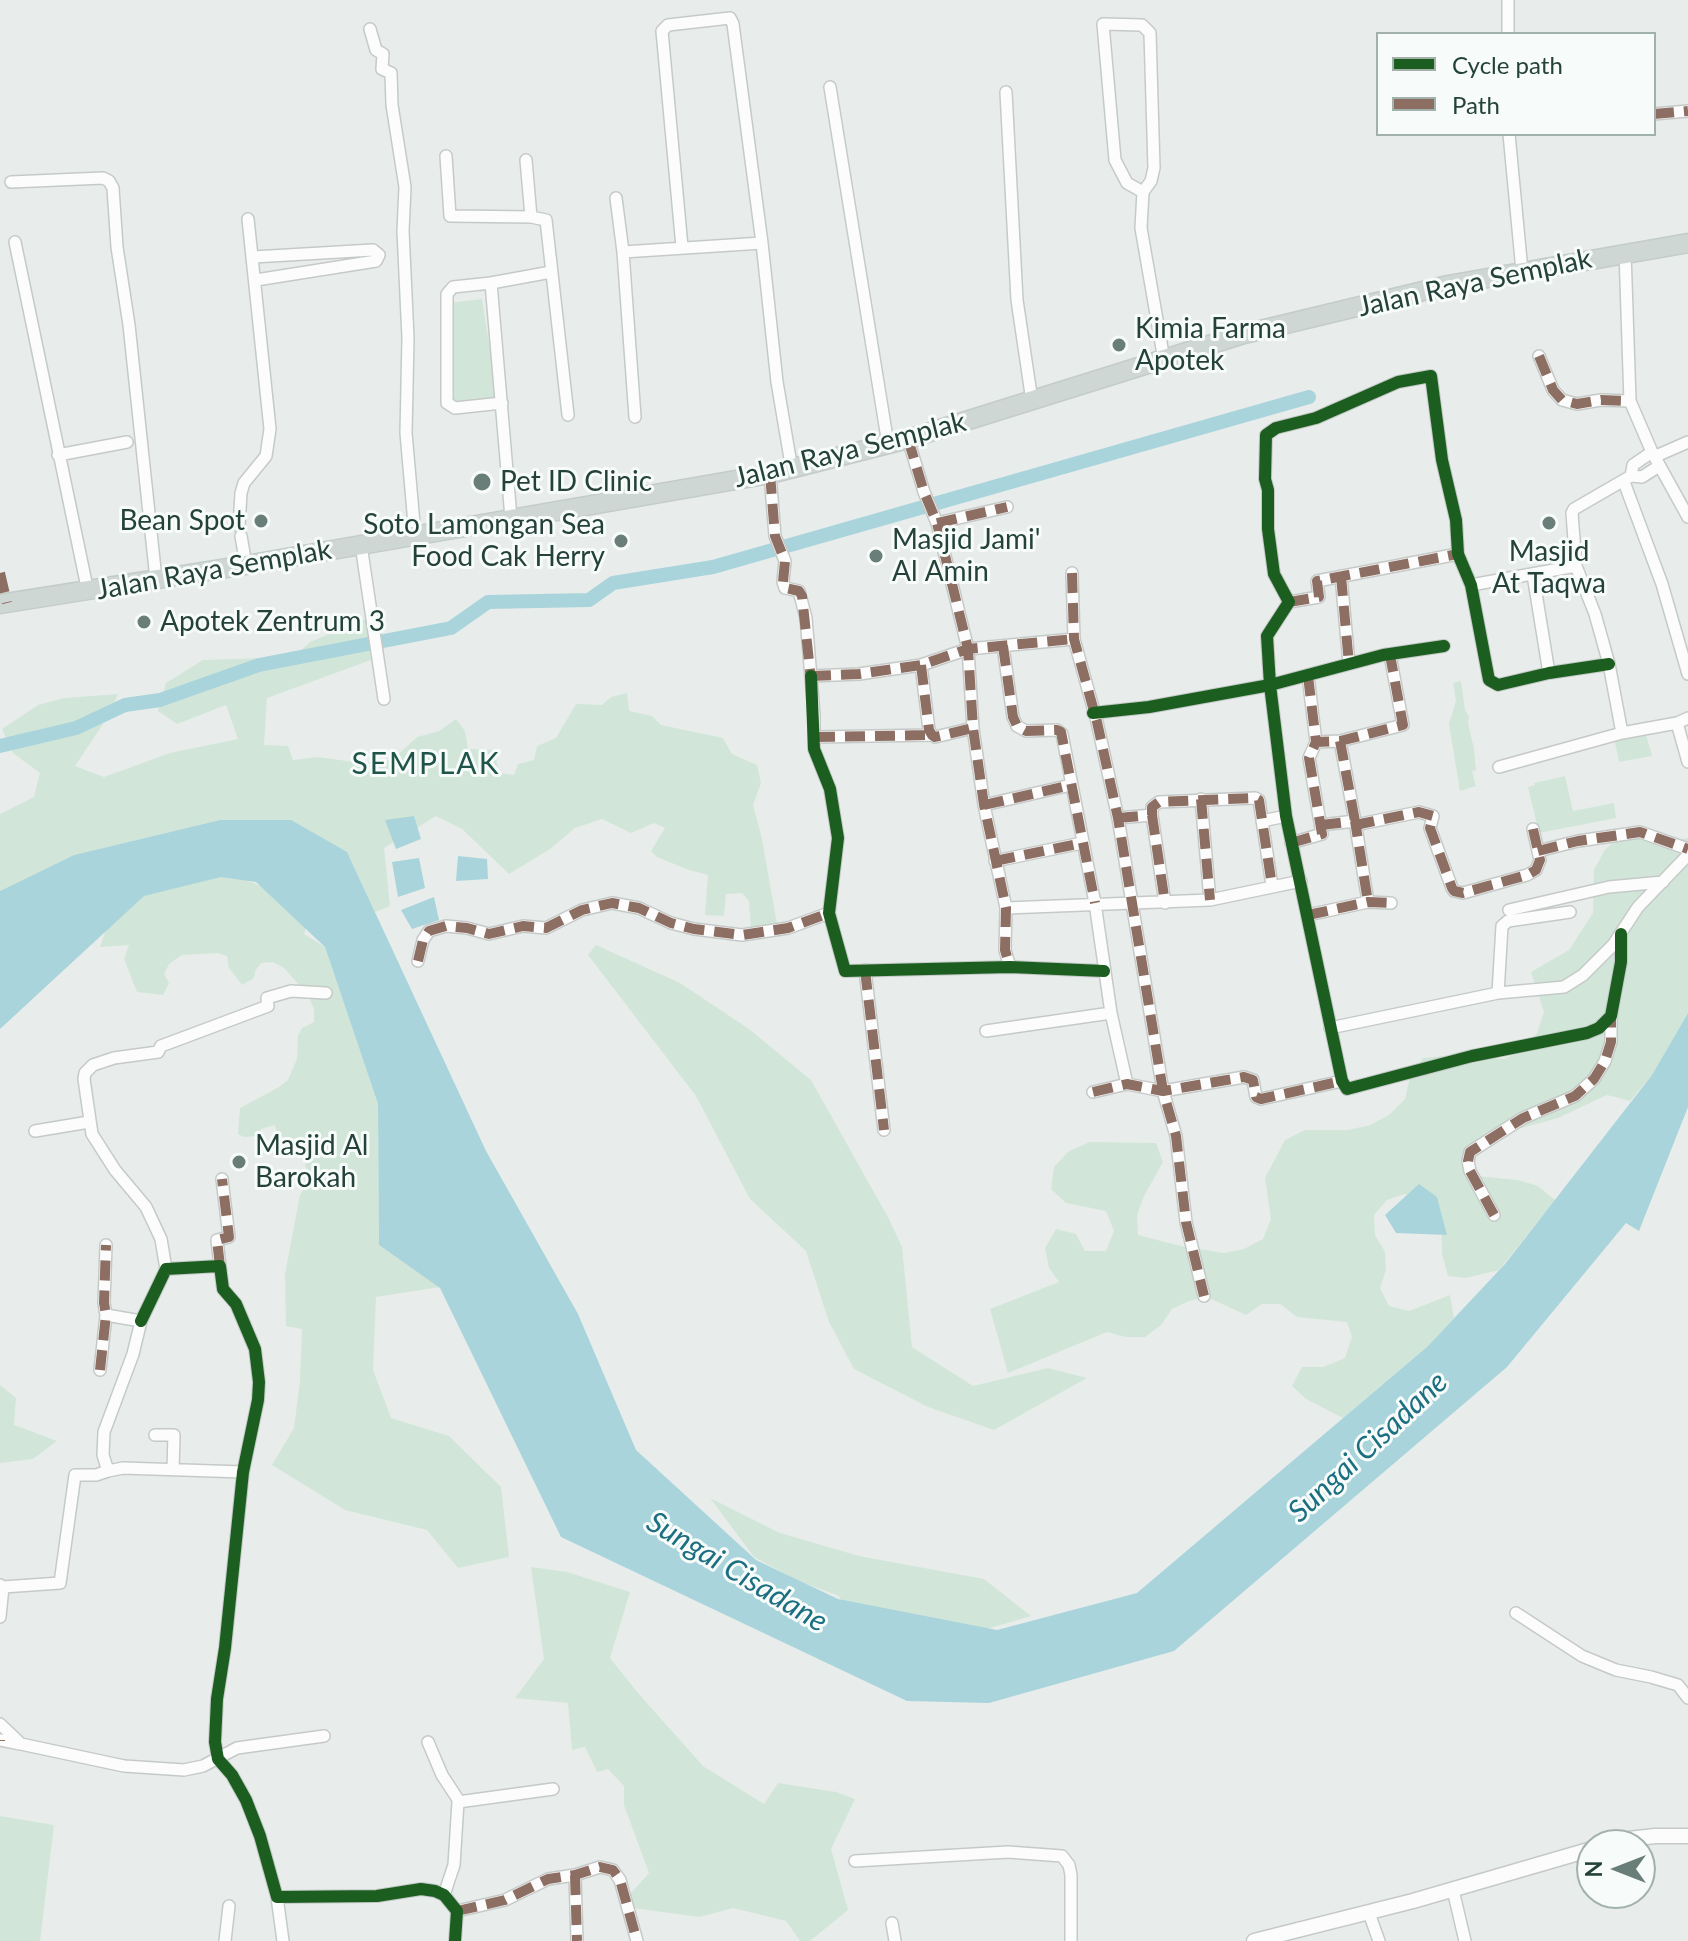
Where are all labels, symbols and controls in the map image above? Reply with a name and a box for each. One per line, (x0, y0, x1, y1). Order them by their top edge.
legend (1376, 32, 1656, 136)
text: Cycle path (1452, 50, 1563, 79)
text: Path (1452, 90, 1500, 119)
street label: Jalan Raya Semplak (1355, 242, 1595, 324)
place label: Kimia Farma Apotek (1135, 312, 1286, 378)
marker: Kimia Farma Apotek (1110, 336, 1128, 354)
street label: Jalan Raya Semplak (730, 405, 970, 495)
place label: Pet ID Clinic (500, 465, 652, 499)
marker: Pet ID Clinic (471, 471, 493, 493)
place label: Bean Spot (119, 504, 245, 538)
place label: Soto Lamongan Sea Food Cak Herry (363, 508, 605, 574)
marker: Bean Spot (252, 512, 270, 530)
marker: Masjid At Taqwa (1540, 514, 1558, 532)
place label: Masjid Jami' Al Amin (892, 523, 1041, 589)
marker: Soto Lamongan Sea Food Cak Herry (612, 532, 630, 550)
street label: Jalan Raya Semplak (94, 533, 334, 607)
place label: Masjid At Taqwa (1492, 535, 1606, 601)
marker: Masjid Jami' Al Amin (867, 547, 885, 565)
place label: Apotek Zentrum 3 (160, 605, 385, 639)
marker: Apotek Zentrum 3 (135, 613, 153, 631)
district label: SEMPLAK (351, 746, 501, 782)
place label: Masjid Al Barokah (255, 1129, 368, 1195)
marker: Masjid Al Barokah (230, 1153, 248, 1171)
water label: Sungai Cisadane (1281, 1364, 1455, 1530)
water label: Sungai Cisadane (640, 1504, 834, 1640)
north arrow (1576, 1829, 1656, 1909)
text: N (1580, 1861, 1607, 1877)

